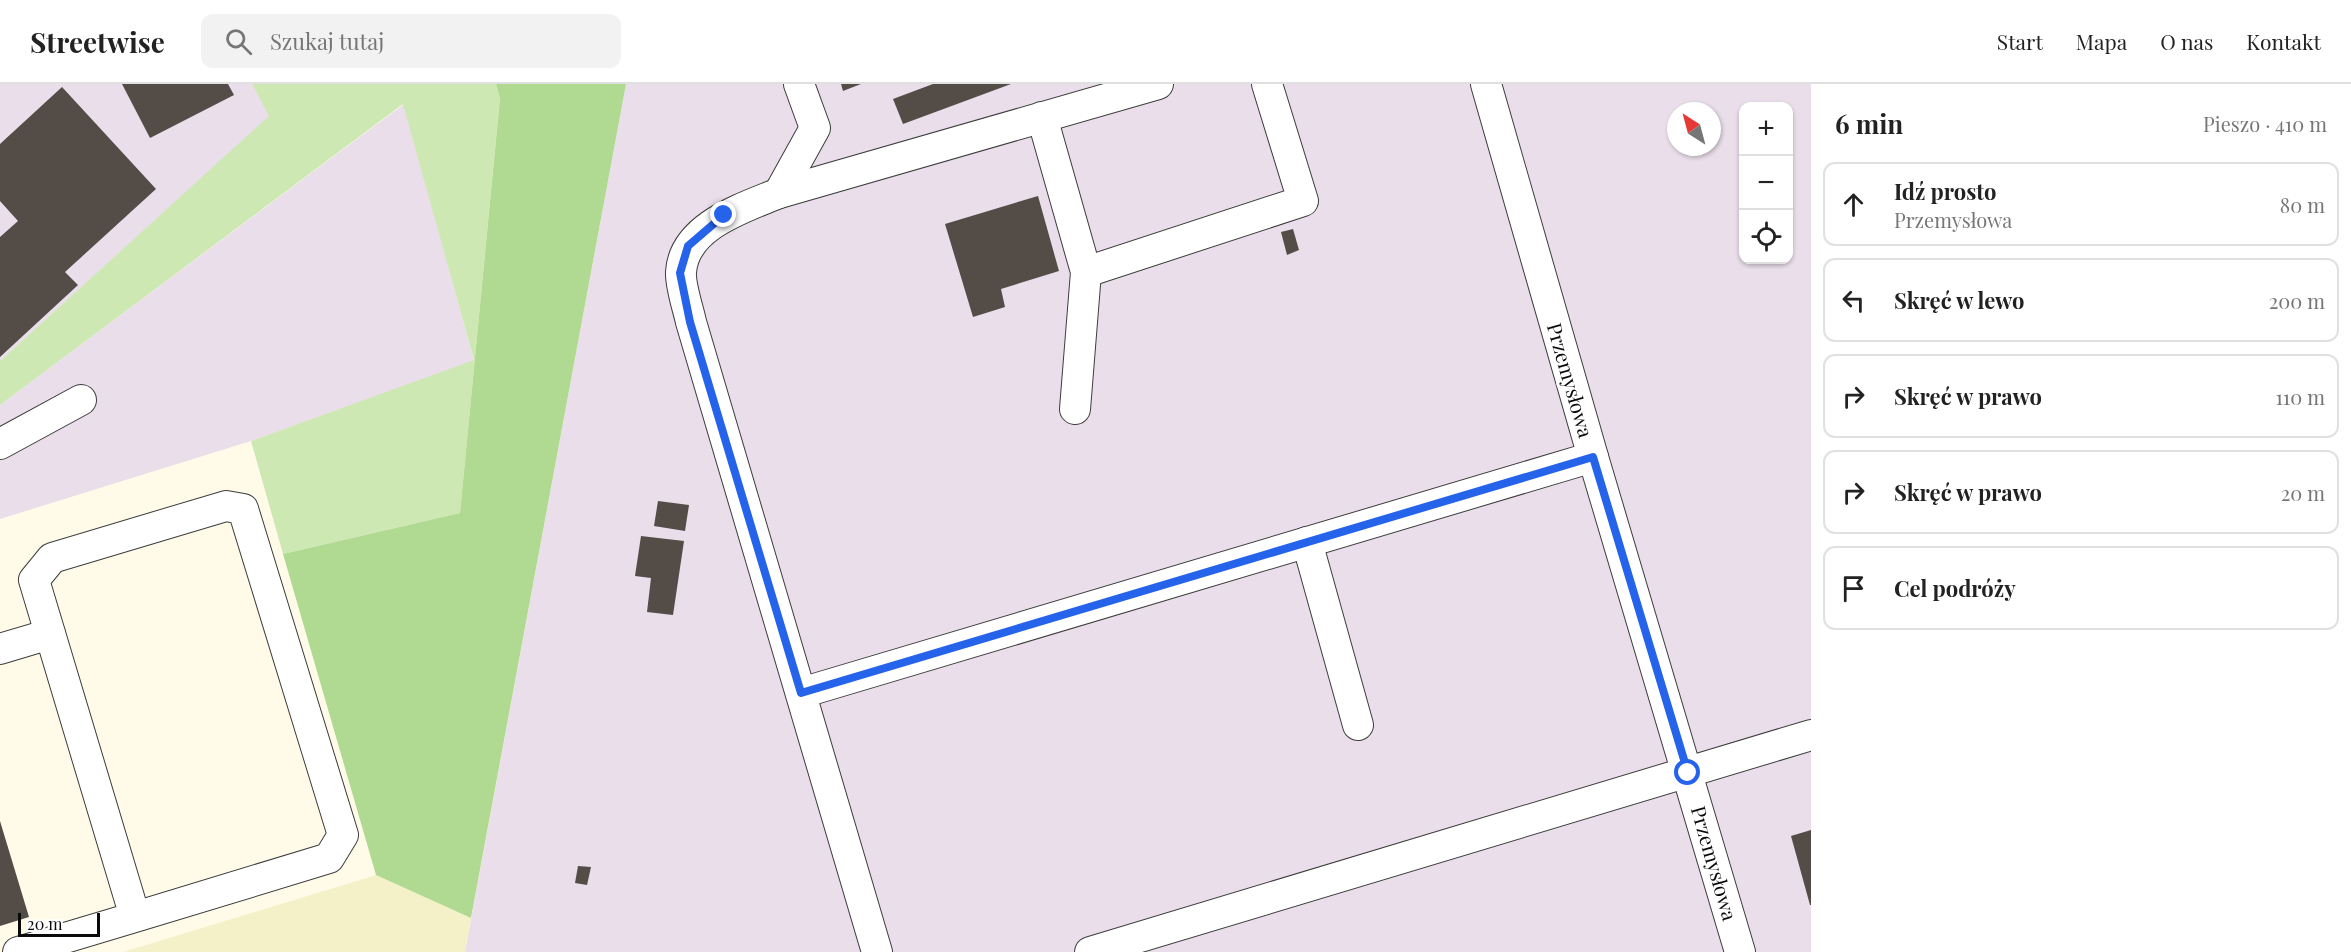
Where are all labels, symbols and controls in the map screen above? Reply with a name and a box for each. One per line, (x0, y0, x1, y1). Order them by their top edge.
search box (201, 14, 621, 68)
text: Streetwise (30, 23, 165, 60)
icon: search (222, 25, 255, 58)
text: Szukaj tutaj (270, 26, 384, 56)
text: Start (1997, 27, 2043, 55)
text: Mapa (2076, 27, 2127, 55)
text: O nas (2160, 27, 2213, 55)
text: Kontakt (2246, 27, 2321, 55)
north arrow (1667, 102, 1721, 156)
map controls (1739, 102, 1793, 264)
button: + (1739, 102, 1793, 156)
text: 6 min (1835, 106, 1903, 141)
text: Pieszo · 410 m (2203, 110, 2327, 137)
button: − (1739, 156, 1793, 210)
text: Idź prosto (1894, 176, 1996, 206)
icon: ahead (1837, 188, 1870, 221)
text: 80 m (2280, 191, 2325, 218)
route end (710, 201, 736, 227)
text: Przemysłowa (1894, 206, 2012, 233)
button: locate (1739, 210, 1793, 264)
icon: left (1837, 284, 1870, 317)
text: Skręć w lewo (1894, 285, 2025, 315)
text: 200 m (2269, 287, 2325, 314)
street label: Przemysłowa (1542, 319, 1600, 441)
icon: right (1837, 380, 1870, 413)
text: Skręć w prawo (1894, 381, 2042, 411)
text: 110 m (2275, 383, 2325, 410)
icon: right (1837, 476, 1870, 509)
text: Skręć w prawo (1894, 477, 2042, 507)
text: 20 m (2281, 479, 2325, 506)
icon: arrive (1837, 572, 1870, 605)
text: Cel podróży (1894, 573, 2016, 603)
route start (1674, 759, 1700, 785)
street label: Przemysłowa (1686, 802, 1744, 924)
scale bar (18, 910, 100, 938)
text: 20 m (27, 913, 62, 934)

